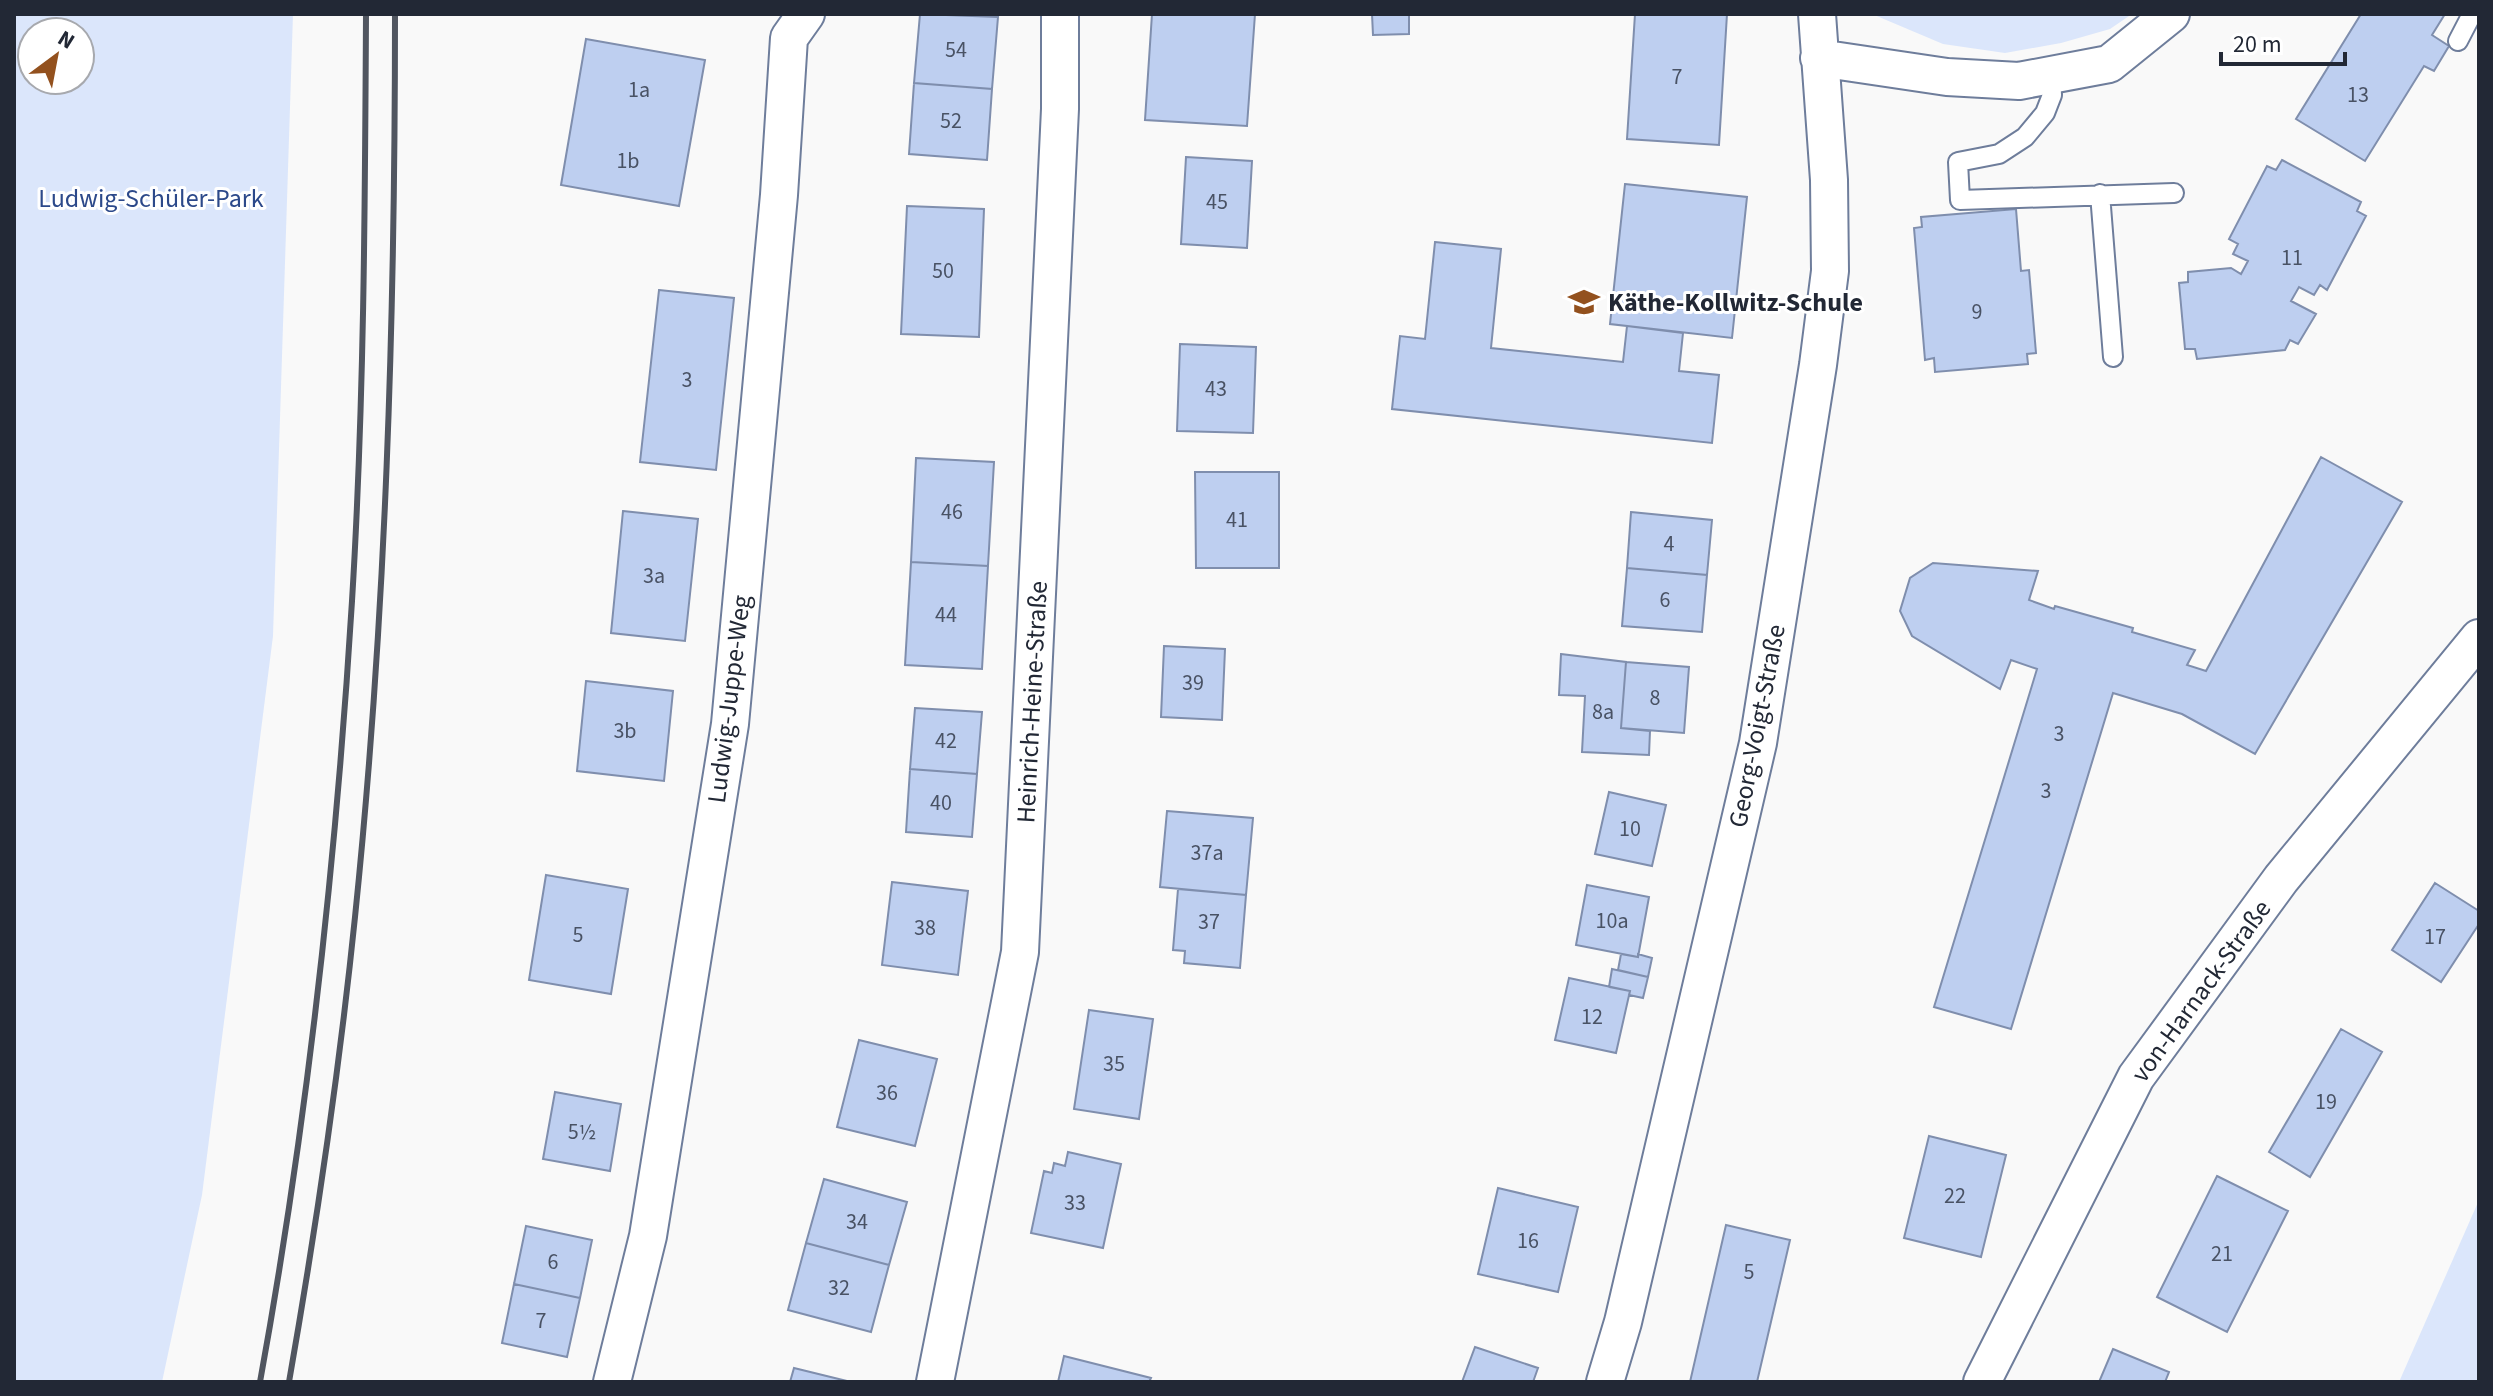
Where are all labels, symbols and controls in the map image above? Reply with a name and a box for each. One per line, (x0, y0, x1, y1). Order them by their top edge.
north arrow (16, 16, 96, 96)
scale bar (2221, 16, 2345, 66)
text: N (51, 22, 81, 57)
text: 20 m (2233, 27, 2282, 62)
house number: 54 (945, 34, 967, 66)
house number: 7 (1672, 61, 1683, 93)
house number: 1a (628, 74, 650, 106)
house number: 13 (2347, 79, 2369, 111)
house number: 52 (940, 105, 962, 137)
house number: 1b (616, 145, 640, 177)
park label: Ludwig-Schüler-Park (38, 180, 264, 217)
house number: 45 (1206, 186, 1228, 218)
house number: 11 (2281, 242, 2303, 274)
house number: 50 (932, 255, 954, 287)
place label: Käthe-Kollwitz-Schule (1608, 284, 1863, 321)
school or university icon: Käthe-Kollwitz-Schule (1567, 285, 1601, 319)
house number: 9 (1972, 296, 1982, 328)
house number: 3 (682, 364, 692, 396)
house number: 43 (1205, 373, 1227, 405)
house number: 46 (941, 496, 963, 528)
house number: 41 (1226, 504, 1248, 536)
house number: 4 (1664, 528, 1675, 560)
house number: 3a (643, 560, 665, 592)
street label: Heinrich-Heine-Straße (1007, 580, 1057, 824)
house number: 6 (1660, 584, 1671, 616)
street label: Ludwig-Juppe-Weg (698, 593, 760, 805)
house number: 44 (935, 599, 957, 631)
street label: Georg-Voigt-Straße (1719, 621, 1795, 831)
house number: 39 (1182, 667, 1204, 699)
house number: 8 (1650, 682, 1661, 714)
house number: 8a (1592, 696, 1614, 728)
house number: 3b (613, 715, 637, 747)
house number: 3 (2054, 718, 2064, 750)
house number: 42 (935, 725, 957, 757)
house number: 3 (2041, 775, 2051, 807)
house number: 40 (930, 787, 952, 819)
house number: 10 (1619, 813, 1641, 845)
house number: 37a (1191, 837, 1223, 869)
street label: von-Harnack-Straße (2122, 892, 2280, 1090)
house number: 10a (1596, 905, 1628, 937)
house number: 37 (1198, 906, 1220, 938)
house number: 38 (914, 912, 936, 944)
house number: 5 (573, 919, 583, 951)
house number: 17 (2424, 921, 2446, 953)
house number: 12 (1581, 1001, 1603, 1033)
house number: 35 (1103, 1048, 1125, 1080)
house number: 36 (876, 1077, 898, 1109)
house number: 19 (2315, 1086, 2337, 1118)
house number: 5½ (568, 1116, 596, 1148)
house number: 22 (1944, 1180, 1966, 1212)
house number: 33 (1064, 1187, 1086, 1219)
house number: 34 (846, 1206, 868, 1238)
house number: 16 (1517, 1225, 1539, 1257)
house number: 21 (2211, 1238, 2233, 1270)
house number: 6 (548, 1246, 559, 1278)
house number: 5 (1744, 1256, 1754, 1288)
house number: 32 (828, 1272, 850, 1304)
house number: 7 (536, 1305, 547, 1337)

